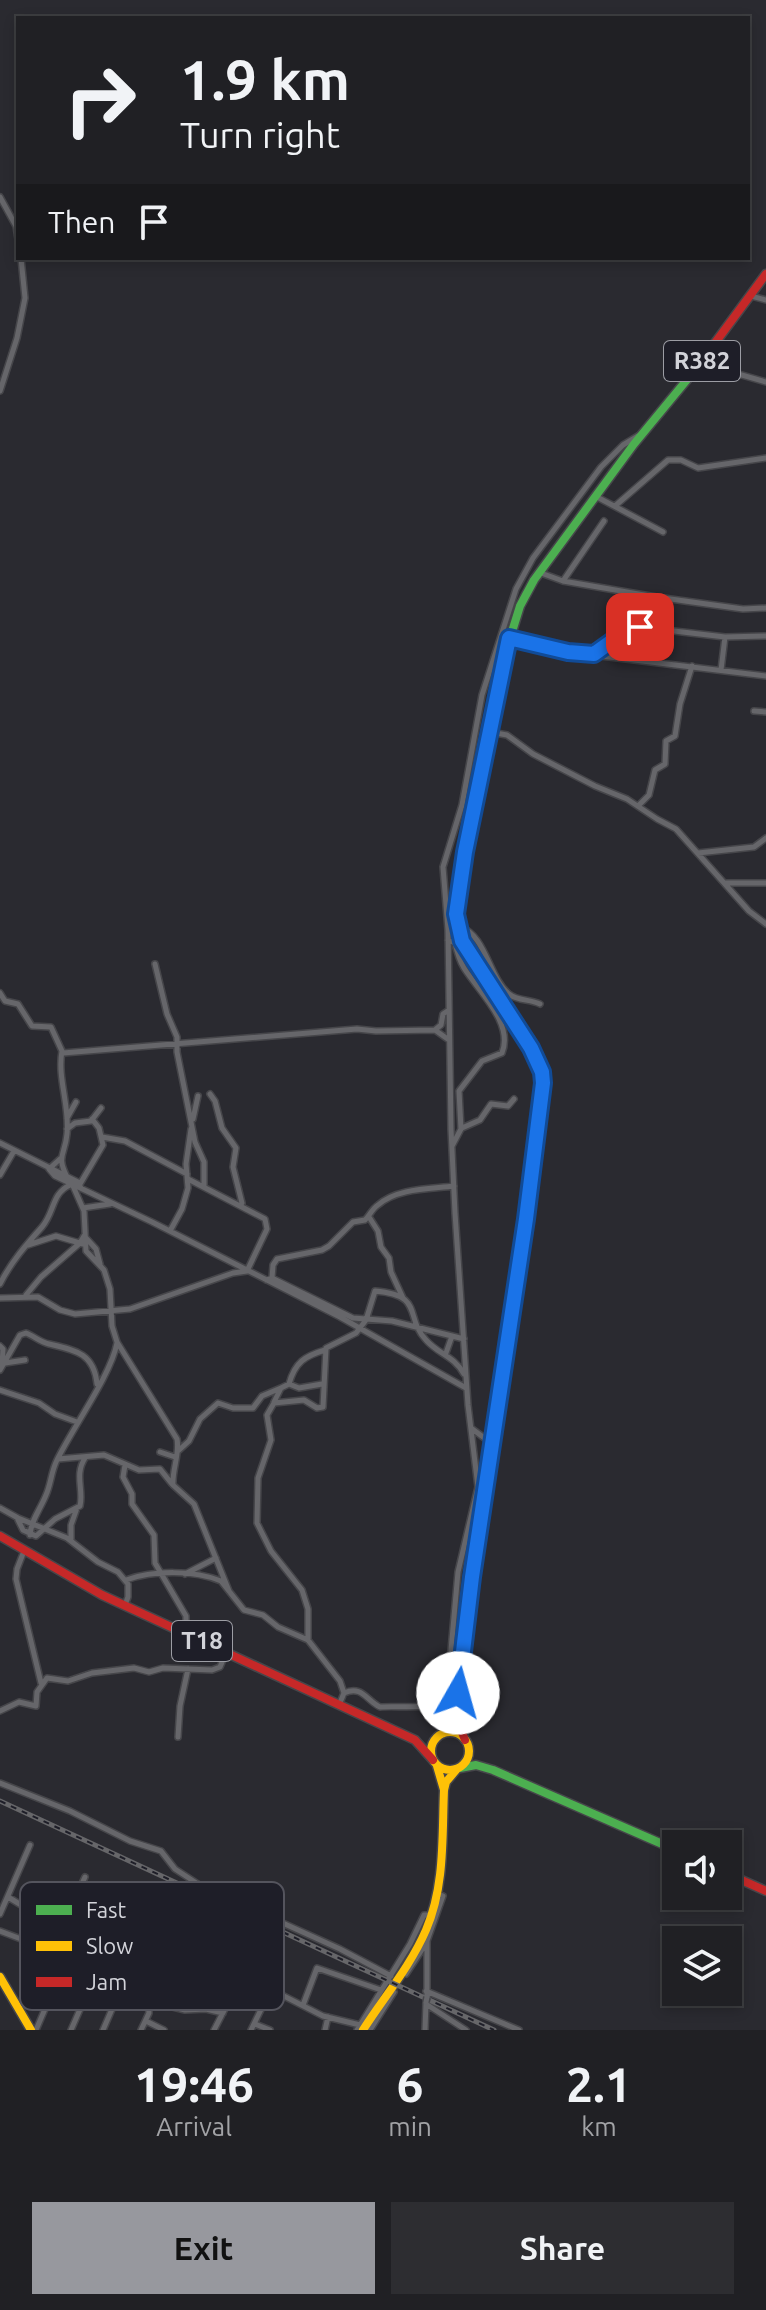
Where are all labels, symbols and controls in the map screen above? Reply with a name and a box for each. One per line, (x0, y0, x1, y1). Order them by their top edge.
icon: right (48, 48, 152, 152)
text: 1.9 km (180, 48, 350, 111)
text: Turn right (180, 114, 340, 155)
icon: arrive (132, 200, 176, 244)
text: Then (48, 205, 116, 239)
road number: R382 (664, 341, 740, 381)
pin (606, 593, 674, 661)
icon: arrive (618, 605, 662, 649)
road number: T18 (172, 1621, 232, 1661)
position arrow (416, 1651, 500, 1735)
map controls (662, 1830, 742, 2006)
button: sound (662, 1830, 742, 1910)
legend (20, 1882, 284, 2010)
text: Fast (86, 1897, 127, 1922)
button: layers (662, 1926, 742, 2006)
text: Slow (86, 1933, 133, 1958)
text: Jam (86, 1969, 127, 1994)
text: 19:46 (134, 2057, 254, 2111)
text: 6 (397, 2057, 424, 2111)
text: 2.1 (566, 2057, 632, 2111)
text: Arrival (156, 2112, 232, 2141)
text: min (388, 2112, 432, 2141)
text: km (581, 2112, 617, 2141)
button: Exit (32, 2202, 375, 2294)
button: Share (391, 2202, 734, 2294)

